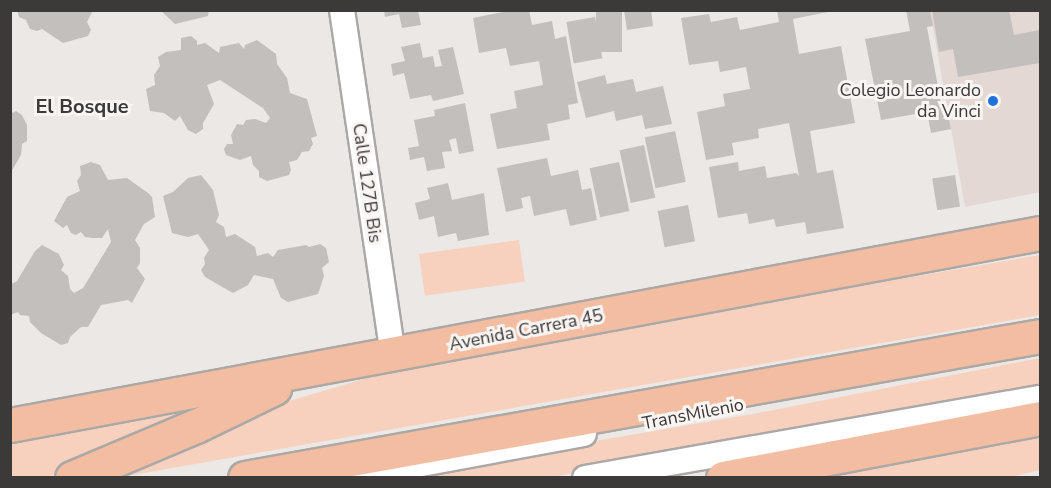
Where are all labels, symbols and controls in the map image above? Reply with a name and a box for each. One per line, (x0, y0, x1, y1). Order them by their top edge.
place label: Colegio Leonardo da Vinci (839, 80, 981, 122)
district label: El Bosque (35, 94, 129, 118)
marker: Colegio Leonardo da Vinci (986, 94, 1000, 108)
street label: Calle 127B Bis (348, 122, 386, 244)
street label: Avenida Carrera 45 (447, 304, 605, 356)
street label: TransMilenio (640, 394, 746, 434)

